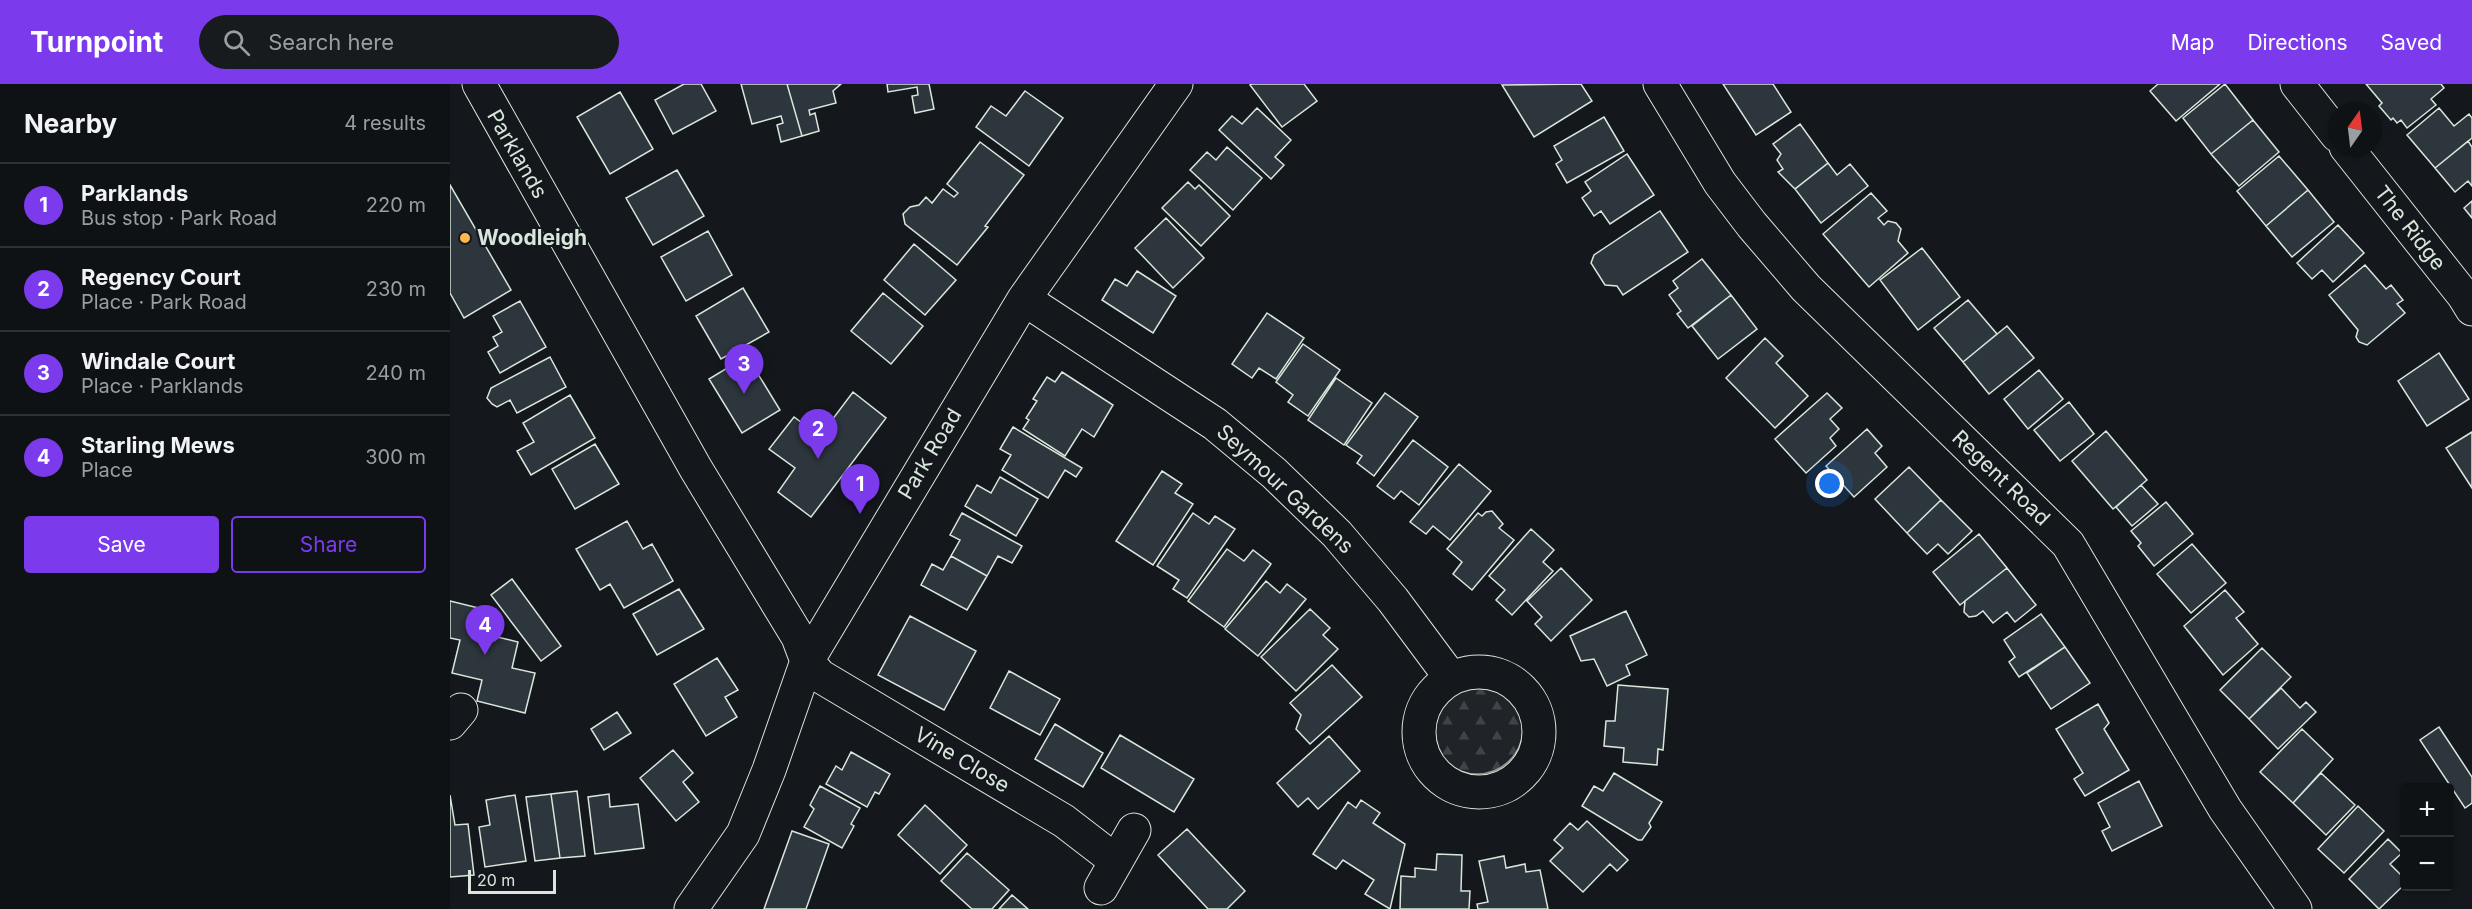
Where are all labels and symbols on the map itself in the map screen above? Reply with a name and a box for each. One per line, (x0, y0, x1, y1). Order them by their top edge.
north arrow (2328, 102, 2382, 156)
street label: Parklands (482, 105, 553, 203)
street label: The Ridge (2370, 180, 2451, 275)
place label: Woodleigh (477, 225, 587, 250)
marker: Woodleigh (458, 231, 472, 245)
pin: 3 (724, 344, 764, 394)
street label: Park Road (893, 404, 966, 504)
pin: 2 (798, 410, 838, 459)
street label: Seymour Gardens (1212, 419, 1359, 558)
street label: Regent Road (1947, 425, 2056, 531)
pin: 1 (840, 464, 880, 514)
your location (1815, 469, 1844, 498)
pin: 4 (465, 606, 504, 655)
street label: Vine Close (910, 721, 1014, 798)
scale bar (468, 867, 556, 894)

